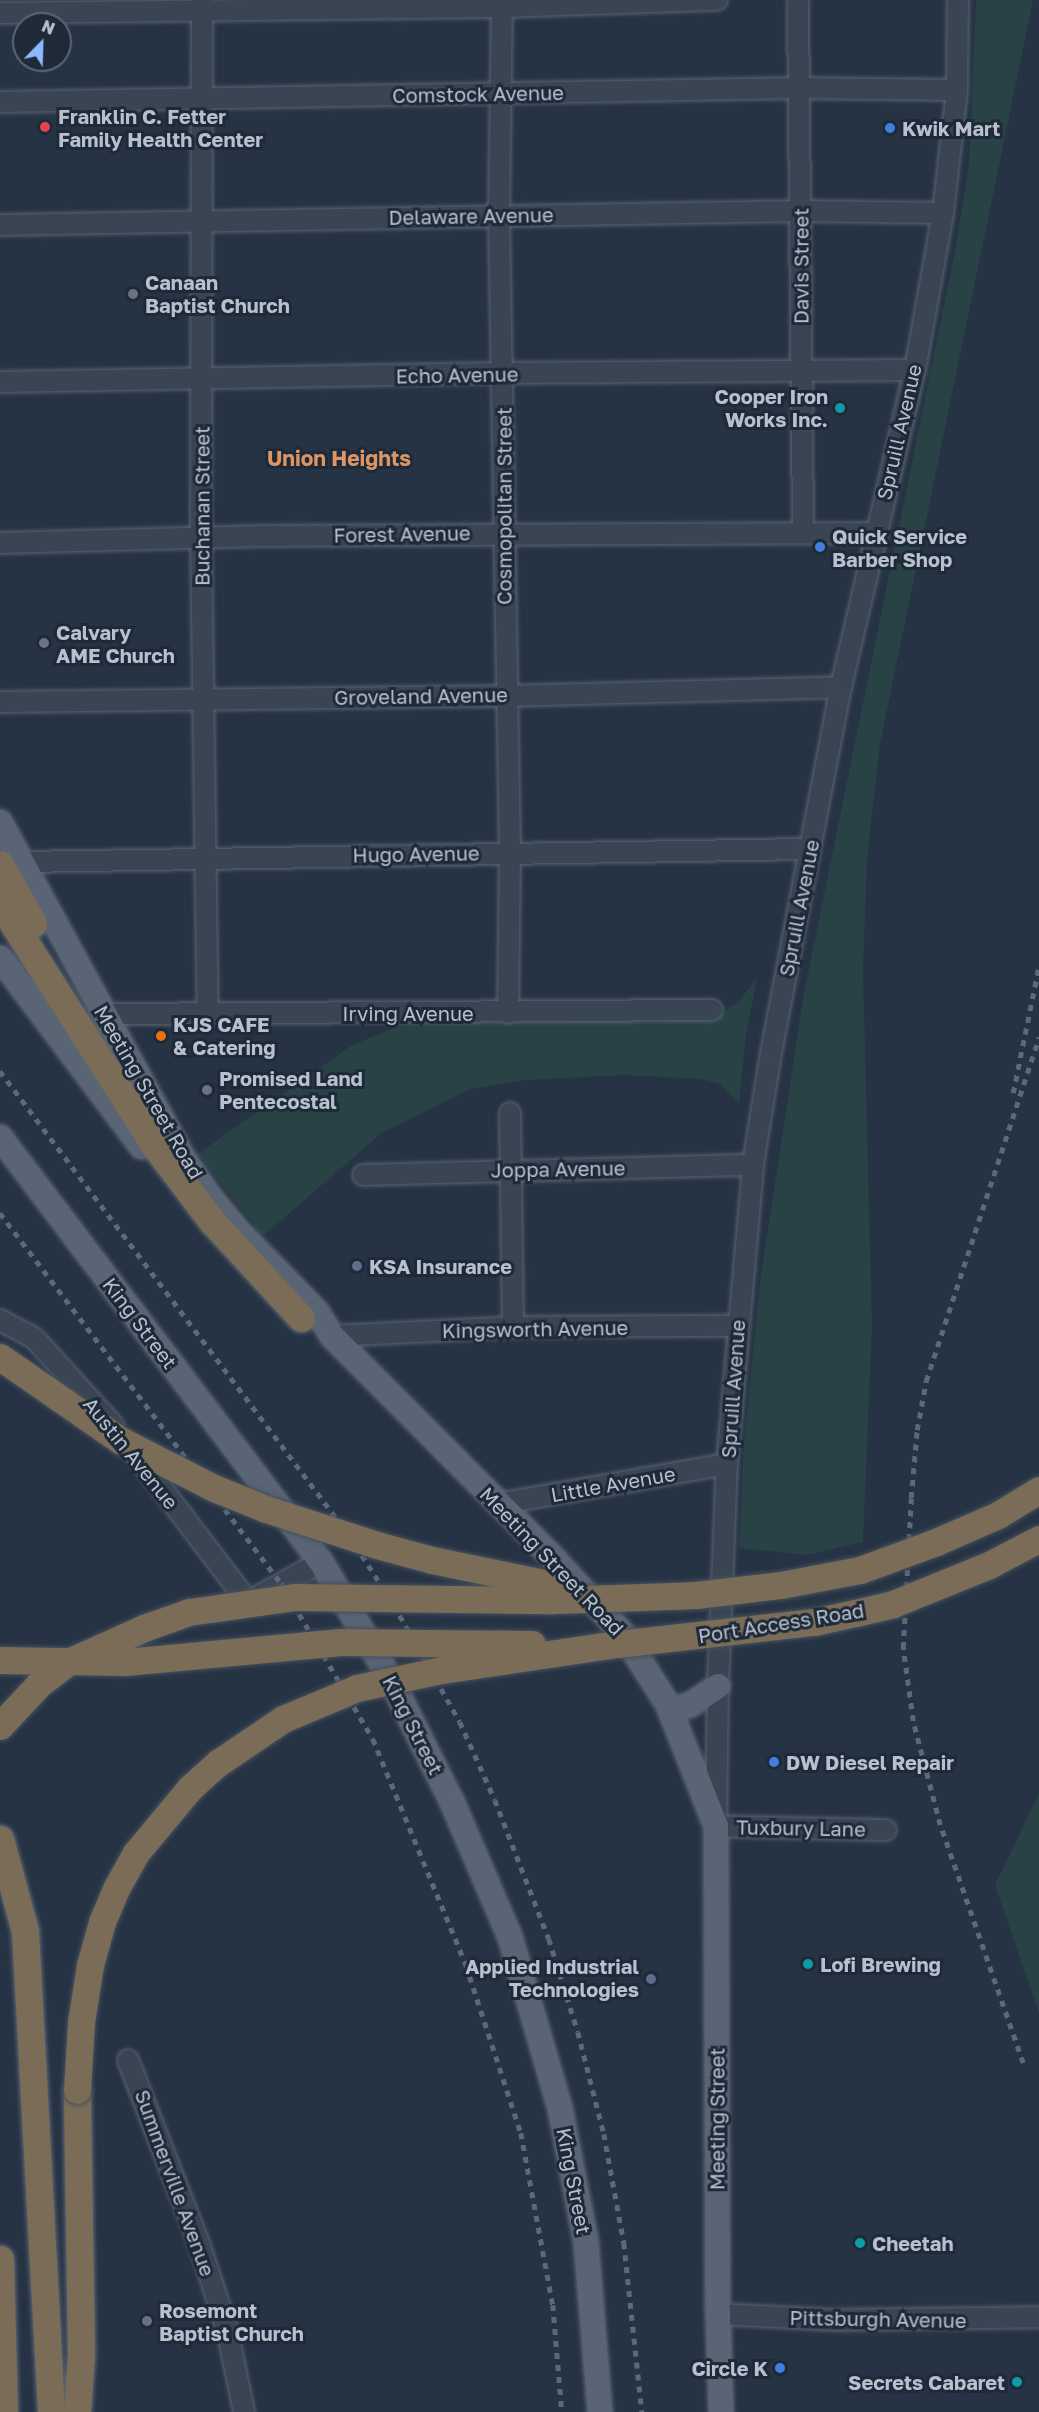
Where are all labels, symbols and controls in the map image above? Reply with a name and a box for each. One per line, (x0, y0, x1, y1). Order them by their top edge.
north arrow (12, 12, 72, 72)
text: N (39, 16, 58, 39)
street label: Comstock Avenue (392, 81, 564, 107)
place label: Franklin C. Fetter Family Health Center (58, 104, 263, 151)
place label: Kwik Mart (902, 116, 1000, 140)
marker: Franklin C. Fetter Family Health Center (36, 118, 54, 136)
marker: Kwik Mart (883, 121, 897, 135)
street label: Delaware Avenue (388, 203, 554, 229)
street label: Davis Street (789, 208, 813, 324)
place label: Canaan Baptist Church (145, 270, 290, 317)
marker: Canaan Baptist Church (126, 287, 140, 301)
street label: Echo Avenue (395, 362, 519, 388)
street label: Spruill Avenue (872, 362, 926, 502)
place label: Cooper Iron Works Inc. (715, 384, 828, 431)
marker: Cooper Iron Works Inc. (833, 401, 847, 415)
street label: Cosmopolitan Street (492, 407, 516, 605)
street label: Buchanan Street (190, 426, 214, 586)
district label: Union Heights (267, 445, 411, 471)
street label: Forest Avenue (333, 521, 471, 547)
place label: Quick Service Barber Shop (832, 524, 967, 571)
marker: Quick Service Barber Shop (813, 540, 827, 554)
place label: Calvary AME Church (56, 620, 175, 667)
marker: Calvary AME Church (37, 636, 51, 650)
street label: Groveland Avenue (334, 682, 508, 710)
street label: Spruill Avenue (774, 838, 824, 978)
street label: Hugo Avenue (352, 841, 480, 867)
street label: Meeting Street Road (89, 1001, 209, 1183)
street label: Irving Avenue (342, 1001, 474, 1025)
place label: KJS CAFE & Catering (173, 1012, 275, 1059)
marker: KJS CAFE & Catering (154, 1029, 168, 1043)
place label: Promised Land Pentecostal (219, 1066, 363, 1113)
marker: Promised Land Pentecostal (200, 1083, 214, 1097)
street label: Joppa Avenue (491, 1156, 625, 1182)
place label: KSA Insurance (369, 1254, 512, 1278)
marker: KSA Insurance (350, 1259, 364, 1273)
street label: King Street (98, 1273, 182, 1373)
street label: Kingsworth Avenue (442, 1315, 628, 1343)
street label: Spruill Avenue (716, 1319, 750, 1459)
street label: Austin Avenue (79, 1392, 183, 1514)
street label: Little Avenue (549, 1461, 677, 1507)
street label: Meeting Street Road (475, 1482, 629, 1640)
street label: Port Access Road (696, 1598, 866, 1648)
street label: King Street (378, 1671, 448, 1779)
place label: DW Diesel Repair (786, 1750, 954, 1774)
marker: DW Diesel Repair (767, 1755, 781, 1769)
street label: Tuxbury Lane (736, 1815, 866, 1841)
place label: Lofi Brewing (820, 1952, 941, 1976)
place label: Applied Industrial Technologies (465, 1955, 639, 2002)
marker: Lofi Brewing (801, 1957, 815, 1971)
marker: Applied Industrial Technologies (644, 1972, 658, 1986)
street label: Meeting Street (705, 2048, 729, 2190)
street label: Summerville Avenue (130, 2086, 220, 2280)
street label: King Street (552, 2126, 596, 2236)
place label: Cheetah (872, 2231, 953, 2255)
marker: Cheetah (853, 2236, 867, 2250)
place label: Rosemont Baptist Church (159, 2298, 304, 2345)
street label: Pittsburgh Avenue (789, 2305, 967, 2333)
marker: Rosemont Baptist Church (140, 2314, 154, 2328)
place label: Circle K (691, 2356, 768, 2380)
marker: Circle K (773, 2361, 787, 2375)
place label: Secrets Cabaret (848, 2370, 1005, 2394)
marker: Secrets Cabaret (1010, 2375, 1024, 2389)

